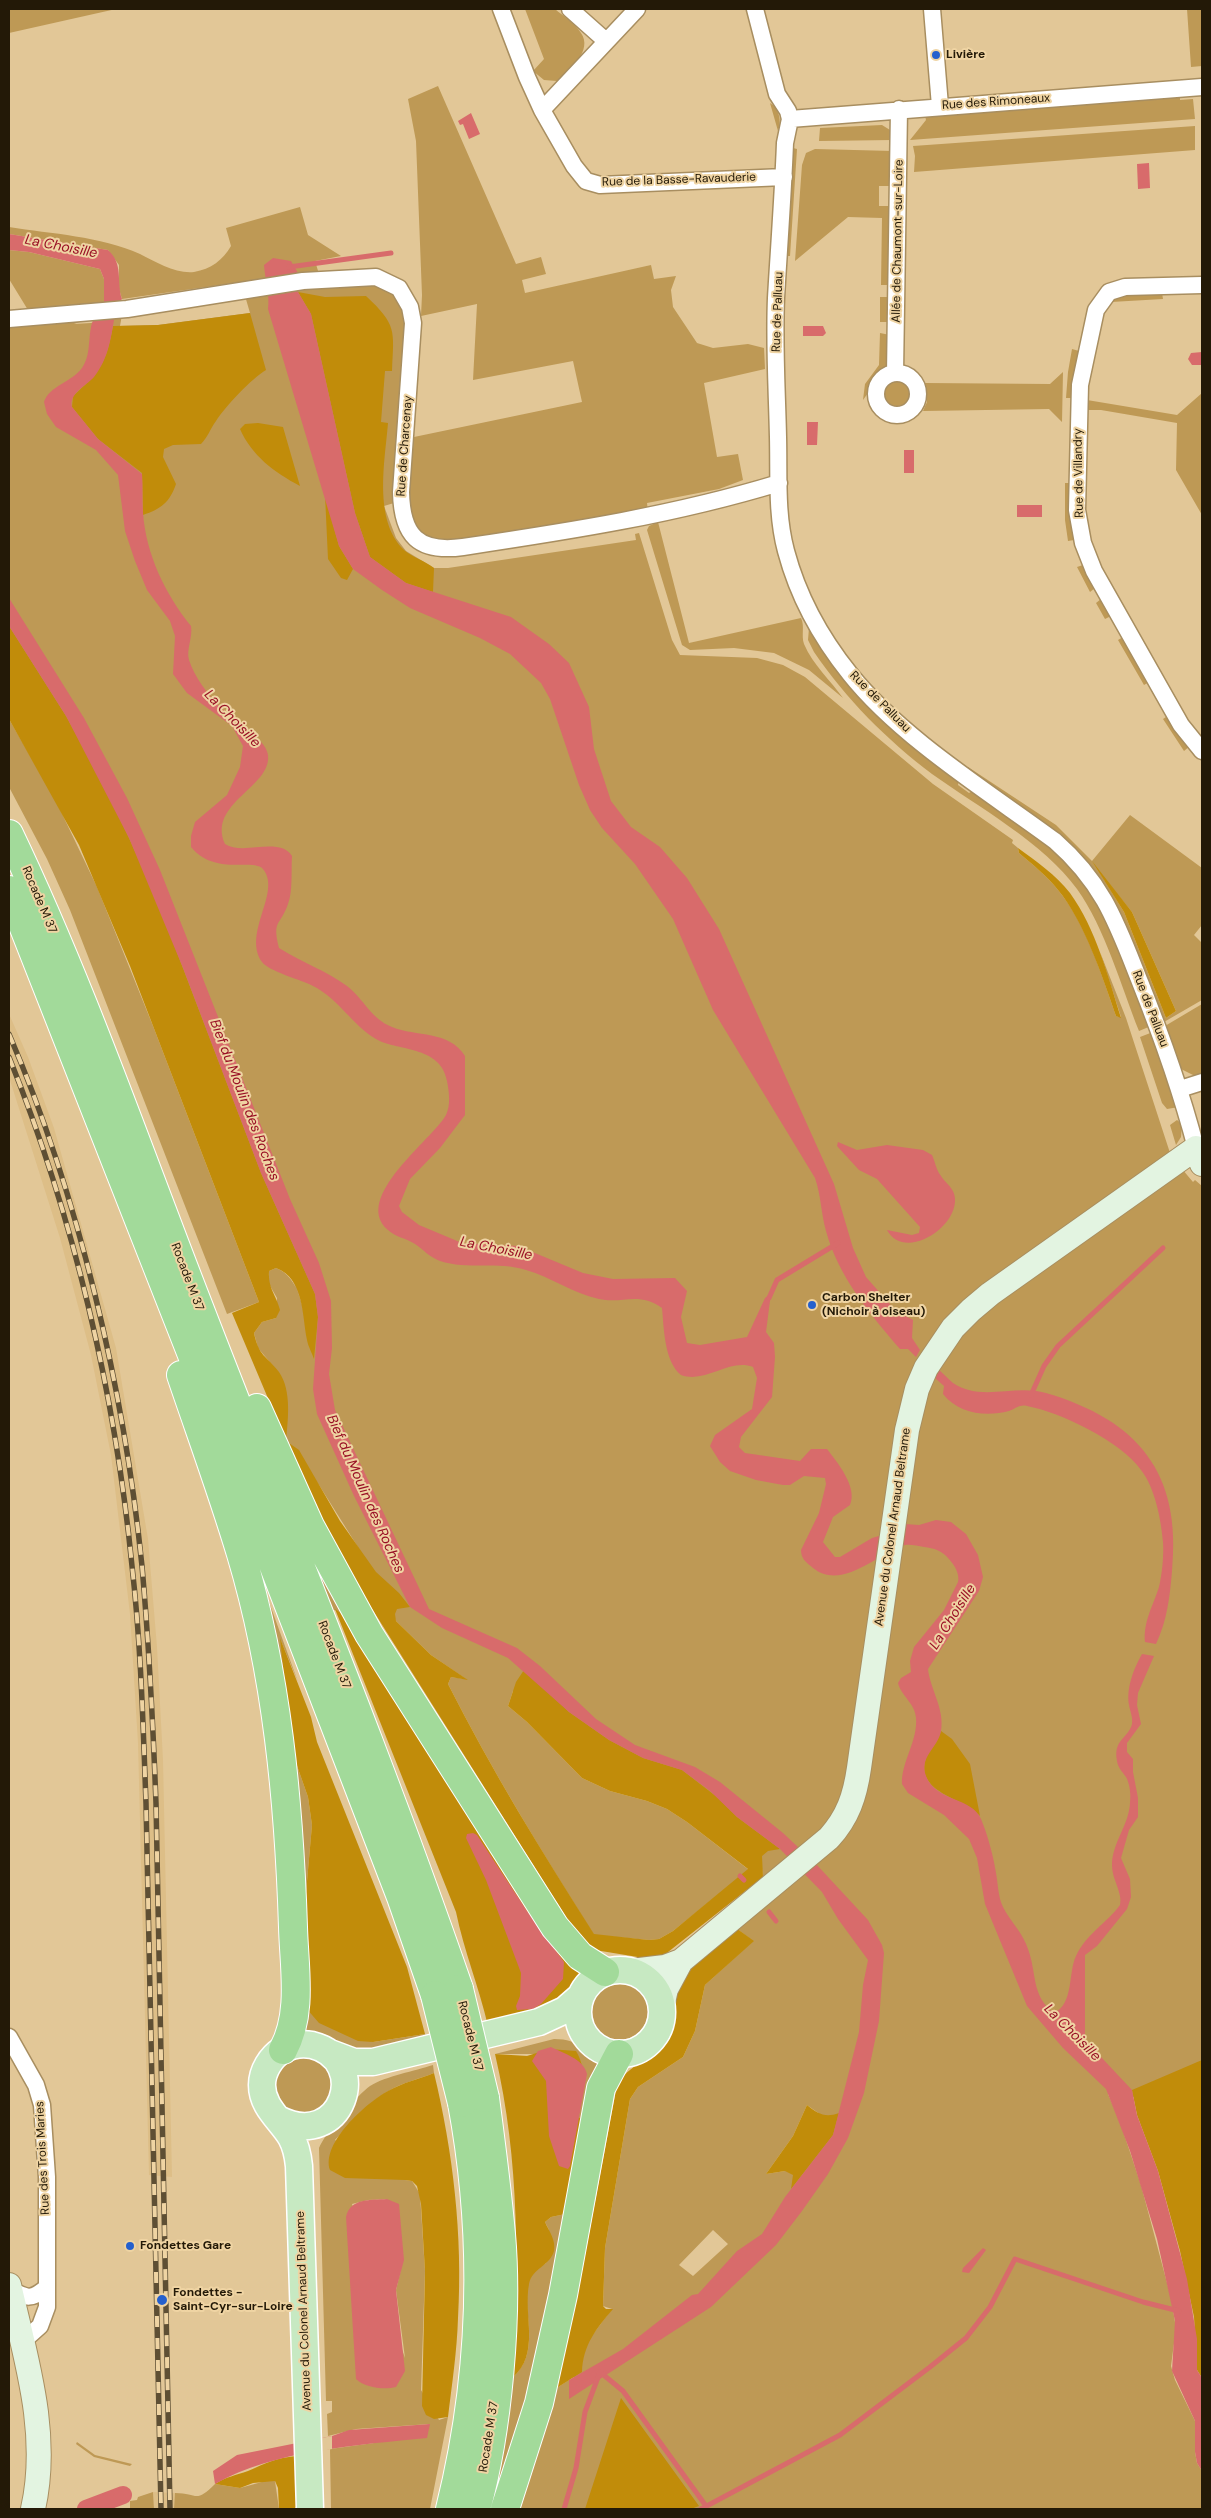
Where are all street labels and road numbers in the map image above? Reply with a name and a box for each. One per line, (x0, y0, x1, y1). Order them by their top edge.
street label: Rue des Rimoneaux (941, 91, 1051, 113)
street label: Allée de Chaumont-sur-Loire (889, 159, 907, 323)
street label: Rue de la Basse-Ravauderie (602, 170, 756, 190)
street label: Rue de Palluau (769, 272, 787, 352)
street label: Rue de Charcenay (394, 395, 416, 497)
street label: Rue de Villandry (1071, 428, 1087, 518)
street label: Rue de Palluau (846, 668, 914, 736)
street label: Rocade M 37 (18, 864, 60, 936)
street label: Rue de Palluau (1129, 969, 1171, 1049)
street label: Rocade M 37 (167, 1241, 207, 1313)
street label: Avenue du Colonel Arnaud Beltrame (872, 1427, 914, 1627)
street label: Rocade M 37 (314, 1619, 354, 1691)
street label: Rocade M 37 (454, 2000, 486, 2072)
street label: Rue des Trois Maries (33, 2101, 53, 2215)
street label: Avenue du Colonel Arnaud Beltrame (293, 2211, 315, 2411)
street label: Rocade M 37 (476, 2401, 502, 2473)

